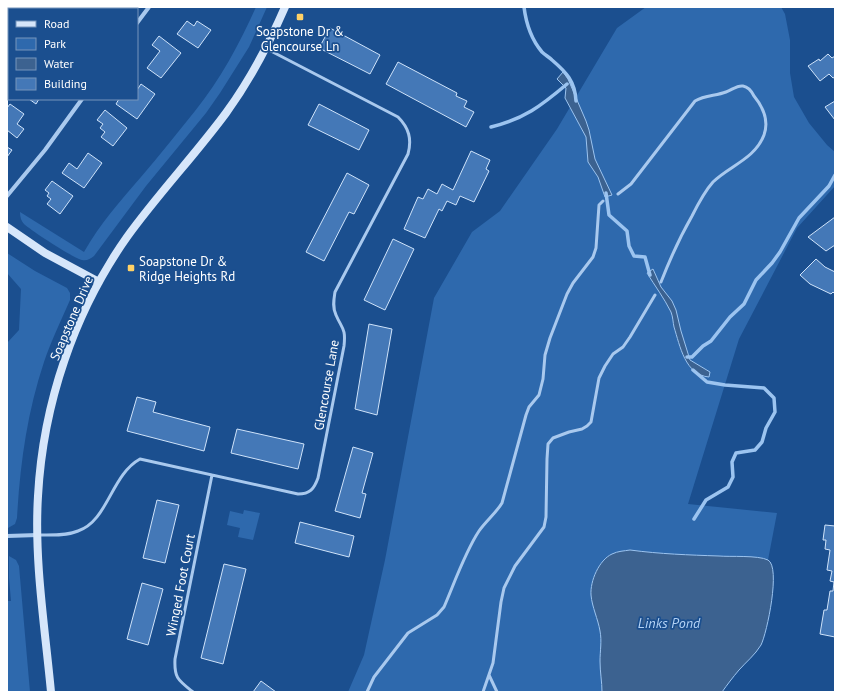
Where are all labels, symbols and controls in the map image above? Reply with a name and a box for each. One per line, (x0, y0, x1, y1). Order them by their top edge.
legend (8, 8, 138, 100)
marker: Soapstone Dr & Glencourse Ln (295, 12, 305, 22)
text: Road (44, 16, 69, 31)
place label: Soapstone Dr & Glencourse Ln (256, 23, 344, 55)
text: Park (44, 36, 66, 51)
text: Water (44, 56, 74, 71)
text: Building (44, 76, 87, 91)
place label: Soapstone Dr & Ridge Heights Rd (139, 253, 235, 285)
marker: Soapstone Dr & Ridge Heights Rd (126, 263, 136, 273)
street label: Soapstone Drive (46, 273, 97, 363)
street label: Glencourse Lane (310, 339, 343, 432)
street label: Winged Foot Court (162, 532, 199, 638)
water label: Links Pond (638, 614, 701, 632)

